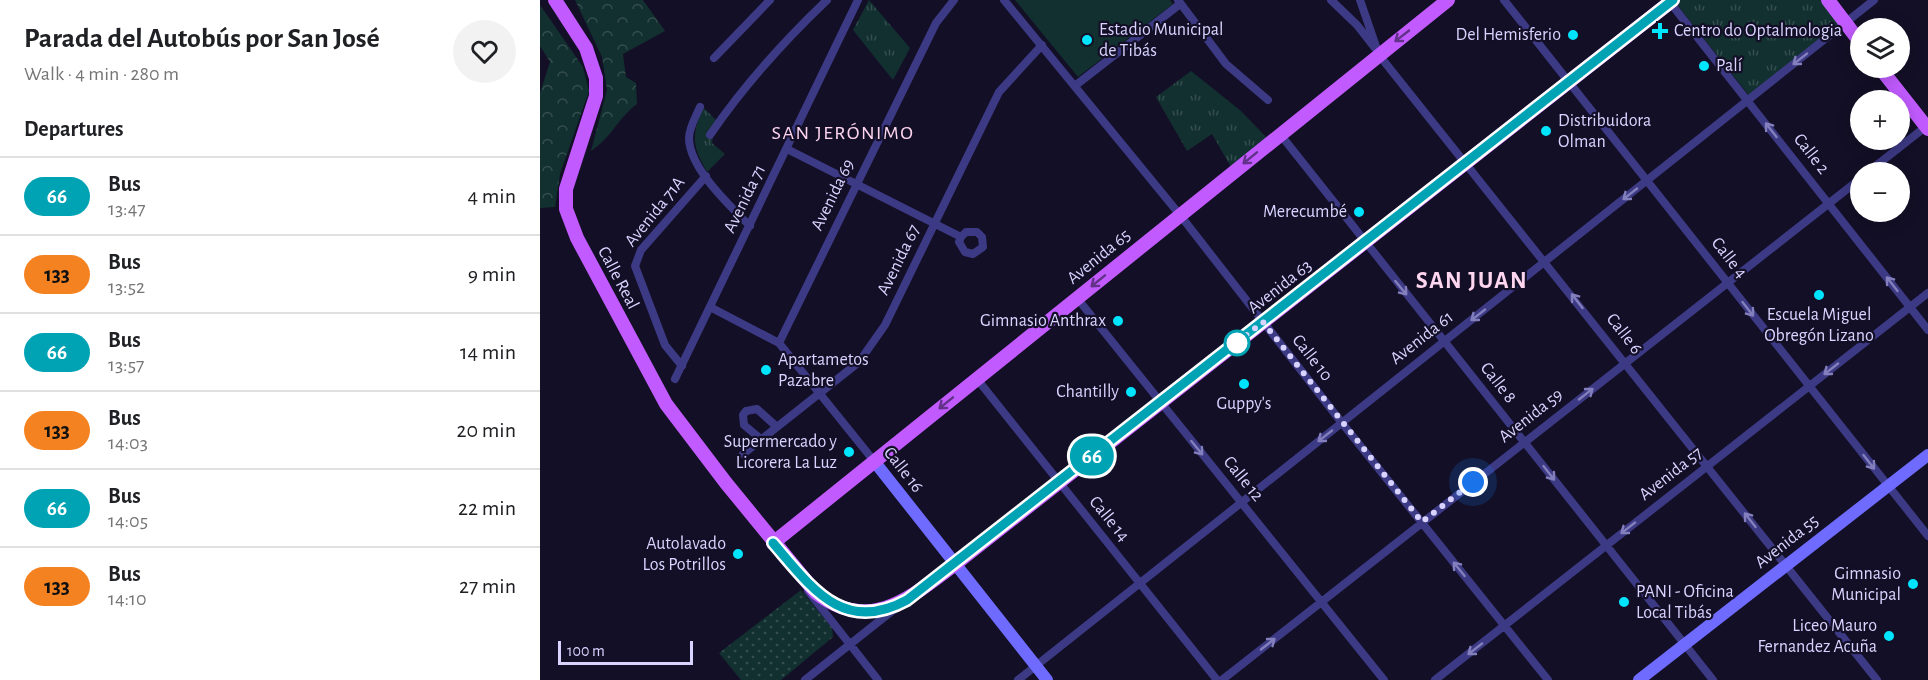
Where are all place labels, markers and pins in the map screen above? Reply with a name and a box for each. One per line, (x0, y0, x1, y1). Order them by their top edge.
place label: Estadio Municipal de Tibás (1099, 21, 1224, 60)
marker: Centro do Optalmologia (1651, 22, 1669, 40)
place label: Centro do Optalmologia (1674, 22, 1842, 40)
place label: Del Hemisferio (1456, 26, 1561, 44)
marker: Del Hemisferio (1566, 28, 1580, 42)
marker: Estadio Municipal de Tibás (1080, 33, 1094, 47)
place label: Palí (1716, 57, 1743, 75)
marker: Palí (1697, 59, 1711, 73)
place label: Distribuidora Olman (1558, 112, 1651, 151)
marker: Distribuidora Olman (1539, 124, 1553, 138)
place label: Merecumbé (1263, 203, 1347, 221)
marker: Merecumbé (1352, 205, 1366, 219)
marker: Escuela Miguel Obregón Lizano (1812, 288, 1826, 302)
place label: Escuela Miguel Obregón Lizano (1764, 306, 1874, 345)
place label: Gimnasio Anthrax (980, 312, 1106, 330)
marker: Gimnasio Anthrax (1111, 314, 1125, 328)
unlabelled marker (1224, 330, 1250, 356)
place label: Apartametos Pazabre (778, 351, 869, 390)
marker: Apartametos Pazabre (759, 363, 773, 377)
marker: Guppy's (1237, 377, 1251, 391)
place label: Chantilly (1056, 383, 1119, 401)
marker: Chantilly (1124, 385, 1138, 399)
place label: Guppy's (1216, 395, 1272, 413)
place label: Supermercado y Licorera La Luz (724, 433, 837, 472)
marker: Supermercado y Licorera La Luz (842, 445, 856, 459)
place label: Autolavado Los Potrillos (643, 535, 726, 574)
marker: Autolavado Los Potrillos (731, 547, 745, 561)
place label: Gimnasio Municipal (1831, 565, 1901, 604)
marker: Gimnasio Municipal (1906, 577, 1920, 591)
place label: PANI - Oficina Local Tibás (1636, 583, 1734, 622)
marker: PANI - Oficina Local Tibás (1617, 595, 1631, 609)
place label: Liceo Mauro Fernandez Acuña (1757, 617, 1877, 656)
marker: Liceo Mauro Fernandez Acuña (1882, 629, 1896, 643)

